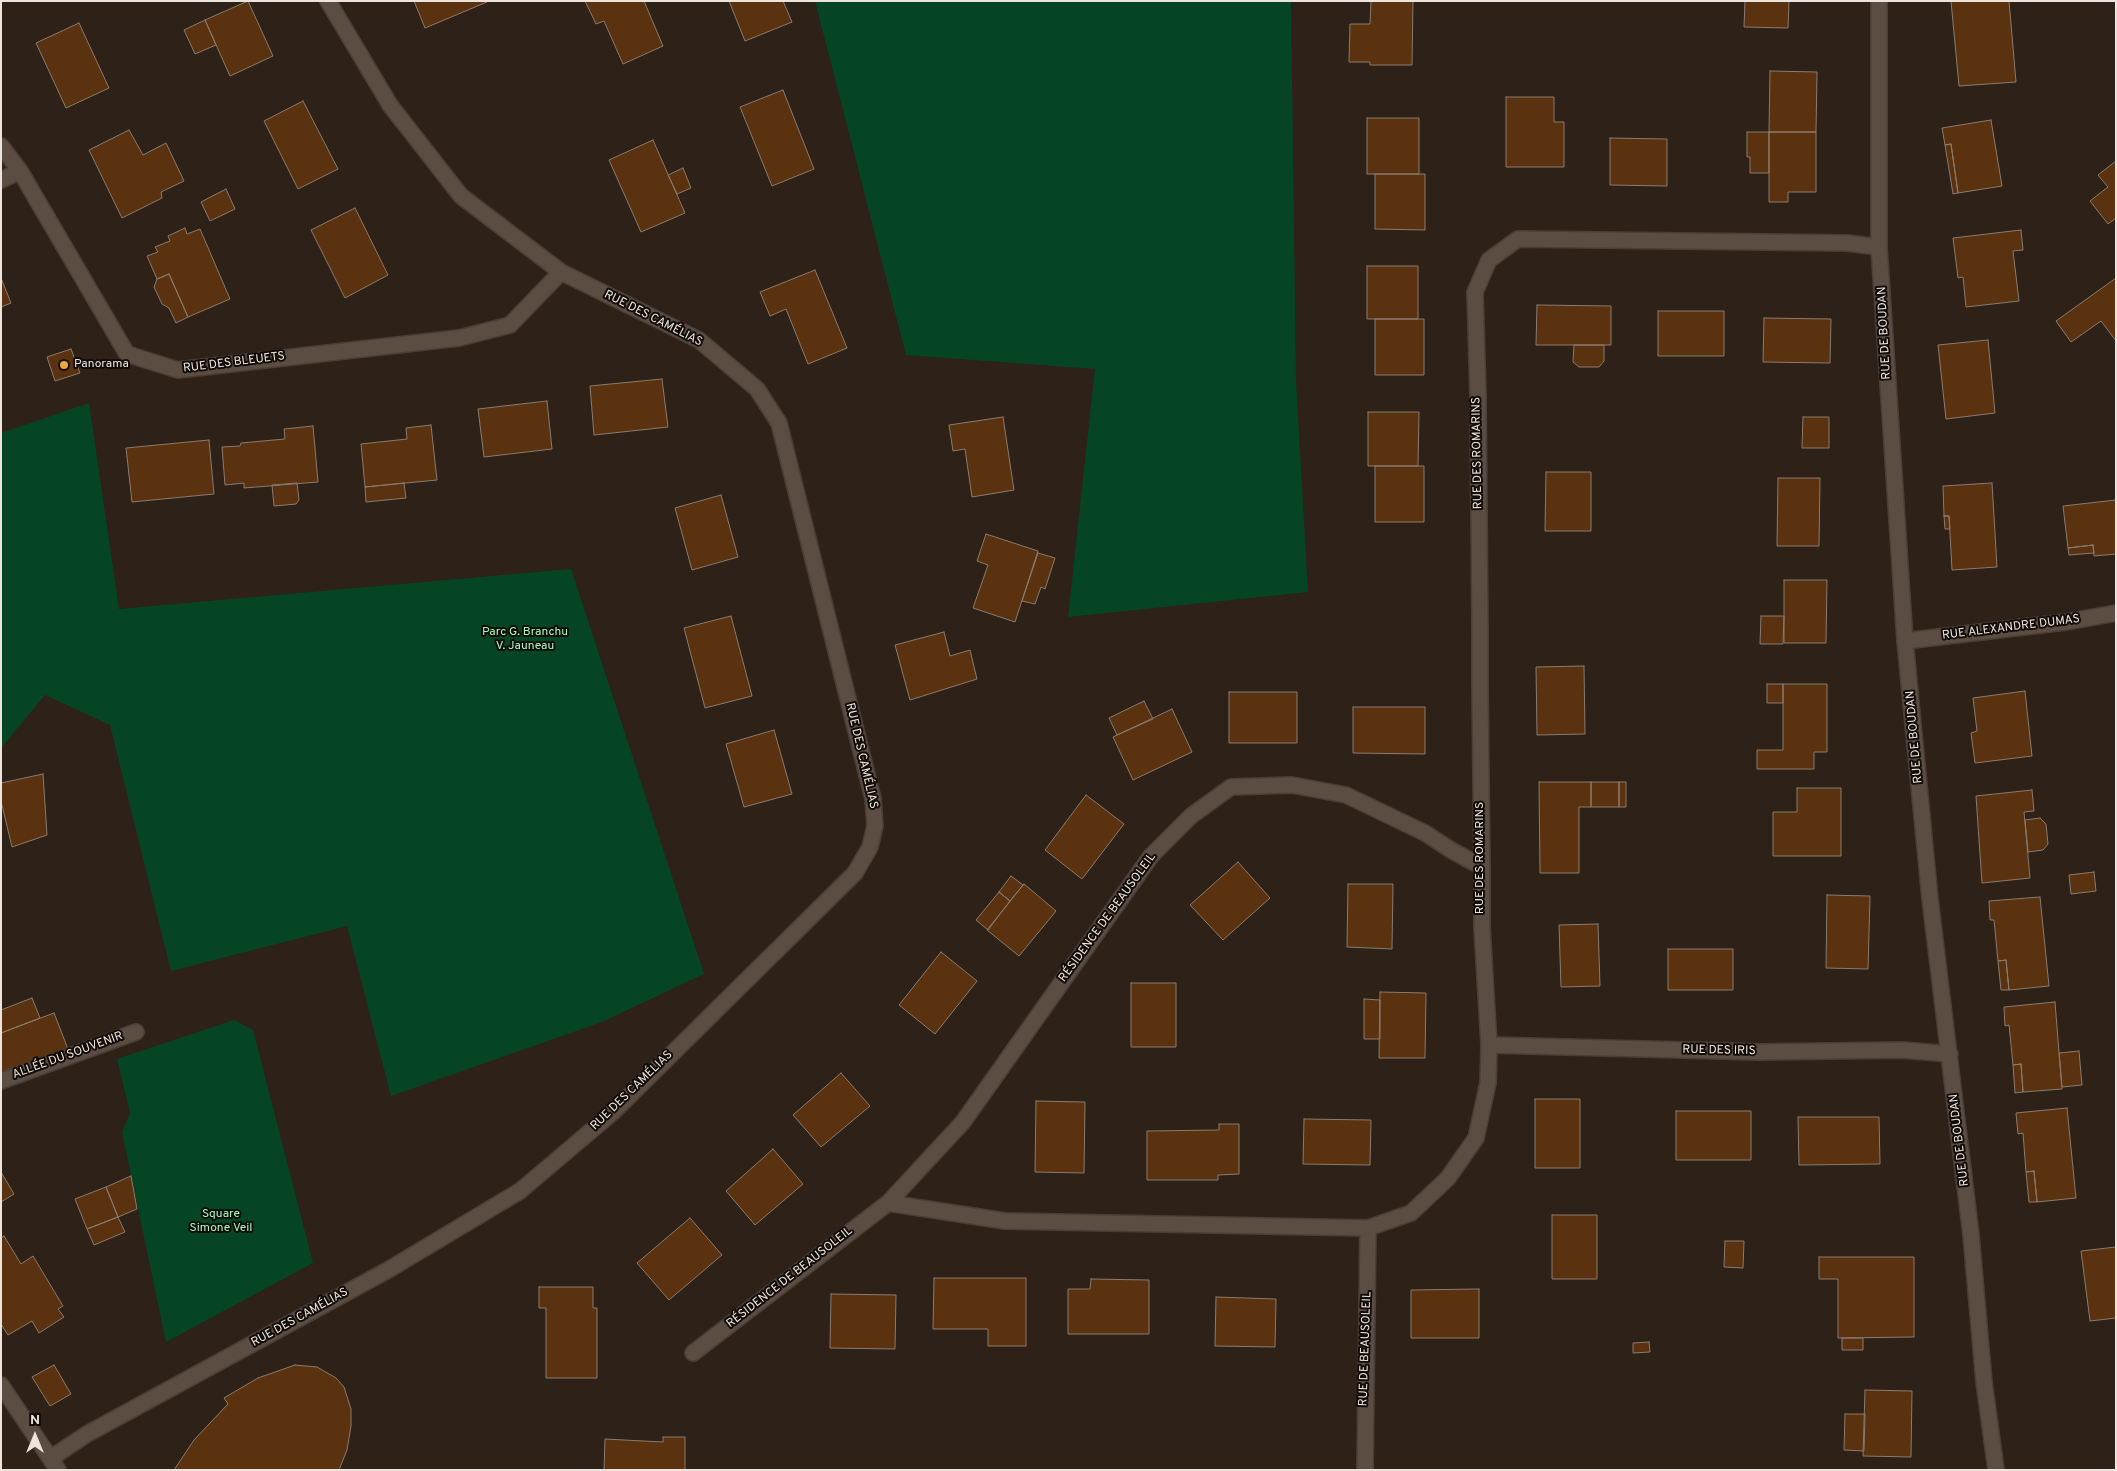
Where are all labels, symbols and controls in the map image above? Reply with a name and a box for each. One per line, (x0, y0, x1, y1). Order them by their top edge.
street label: RUE DE BOUDAN (1875, 286, 1895, 380)
street label: RUE DES CAMÉLIAS (601, 288, 705, 350)
street label: RUE DES BLEUETS (182, 350, 286, 376)
place label: Panorama (74, 358, 129, 372)
marker: Panorama (58, 359, 70, 371)
street label: RUE DES ROMARINS (1470, 397, 1486, 509)
street label: RUE ALEXANDRE DUMAS (1941, 612, 2081, 644)
park label: Parc G. Branchu V. Jauneau (482, 626, 568, 654)
street label: RUE DE BOUDAN (1904, 690, 1926, 784)
street label: RUE DES CAMÉLIAS (842, 702, 880, 810)
street label: RUE DES ROMARINS (1474, 802, 1488, 914)
street label: RÉSIDENCE DE BEAUSOLEIL (1056, 851, 1160, 985)
street label: ALLÉE DU SOUVENIR (11, 1029, 125, 1083)
street label: RUE DES IRIS (1682, 1043, 1756, 1059)
street label: RUE DES CAMÉLIAS (588, 1048, 676, 1134)
street label: RUE DE BOUDAN (1947, 1093, 1973, 1187)
park label: Square Simone Veil (190, 1208, 252, 1236)
street label: RÉSIDENCE DE BEAUSOLEIL (724, 1224, 856, 1332)
street label: RUE DES CAMÉLIAS (249, 1285, 351, 1351)
street label: RUE DE BEAUSOLEIL (1357, 1291, 1375, 1407)
north arrow (10, 1411, 60, 1461)
text: N (30, 1412, 40, 1429)

